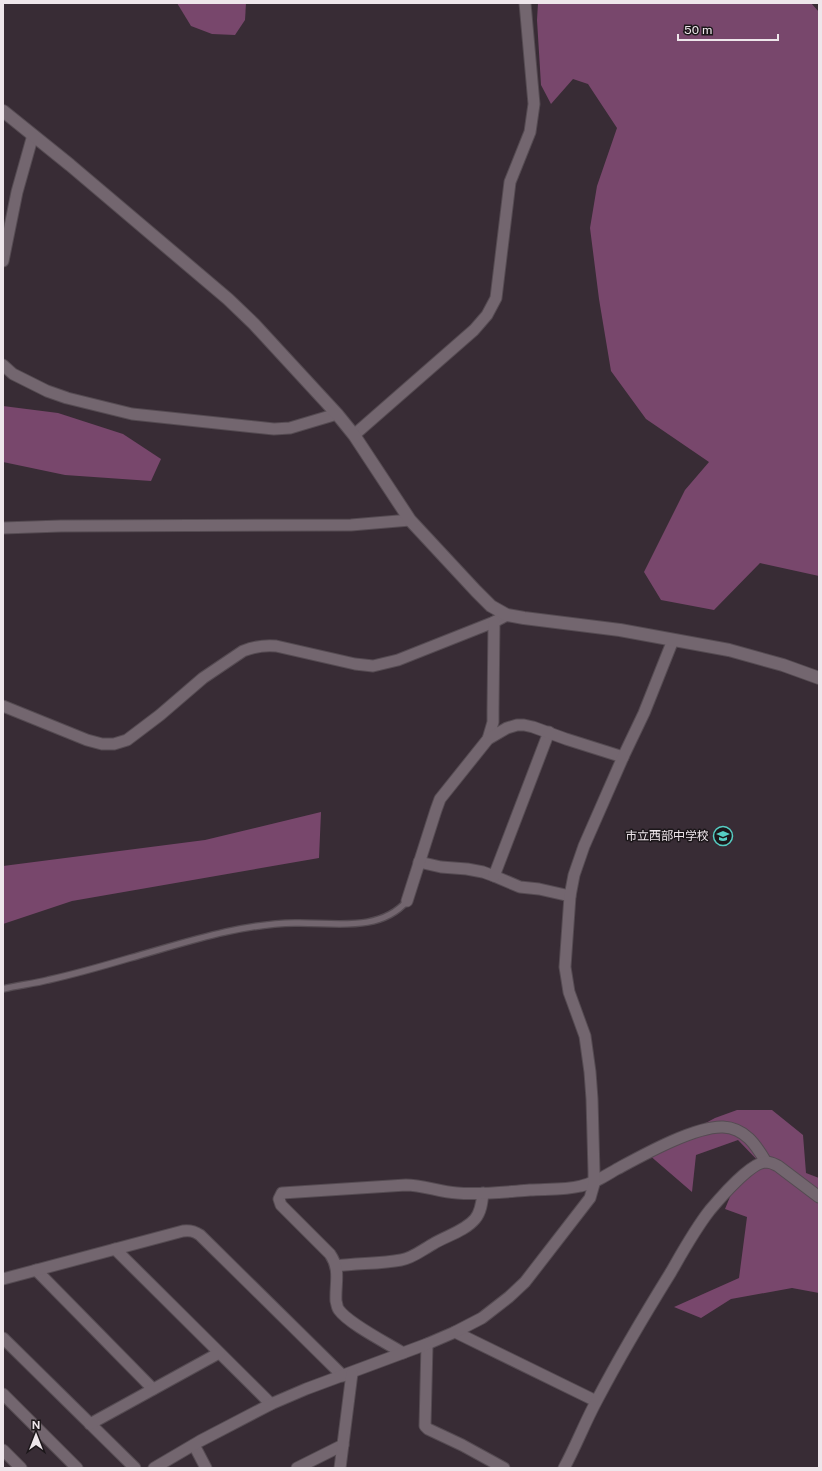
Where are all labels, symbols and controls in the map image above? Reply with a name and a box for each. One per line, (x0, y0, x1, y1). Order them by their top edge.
scale bar (678, 16, 778, 42)
text: 50 m (684, 23, 712, 37)
school or university icon: 市立西部中学校 (712, 825, 734, 847)
place label: 市立西部中学校 (625, 829, 709, 843)
north arrow (16, 1415, 56, 1455)
text: N (32, 1419, 40, 1431)

